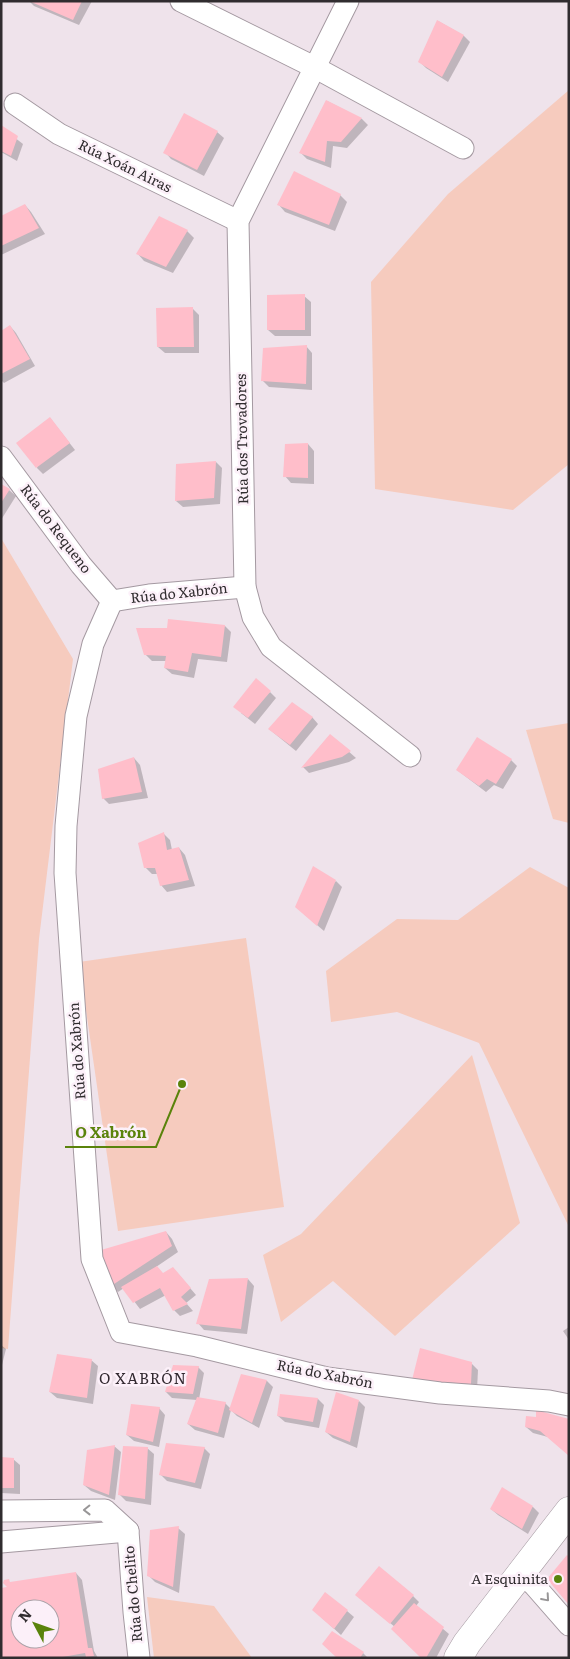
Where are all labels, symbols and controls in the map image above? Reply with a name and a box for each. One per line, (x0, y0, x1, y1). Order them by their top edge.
street label: Rúa Xoán Airas (75, 134, 175, 196)
street label: Rúa dos Trovadores (230, 374, 252, 505)
street label: Rúa do Requeno (17, 480, 97, 577)
street label: Rúa do Xabrón (129, 577, 228, 607)
street label: Rúa do Xabrón (63, 1002, 89, 1100)
callout: O Xabrón (65, 1117, 156, 1147)
text: O Xabrón (75, 1120, 147, 1143)
street label: Rúa do Xabrón (275, 1354, 375, 1392)
district label: O XABRÓN (99, 1366, 187, 1389)
one-way arrow (83, 1505, 91, 1515)
street label: Rúa do Chelito (118, 1545, 146, 1643)
place label: A Esquinita (471, 1568, 548, 1588)
marker: A Esquinita (552, 1573, 564, 1585)
one-way arrow (540, 1593, 549, 1602)
north arrow (10, 1599, 60, 1649)
text: N (13, 1604, 36, 1626)

